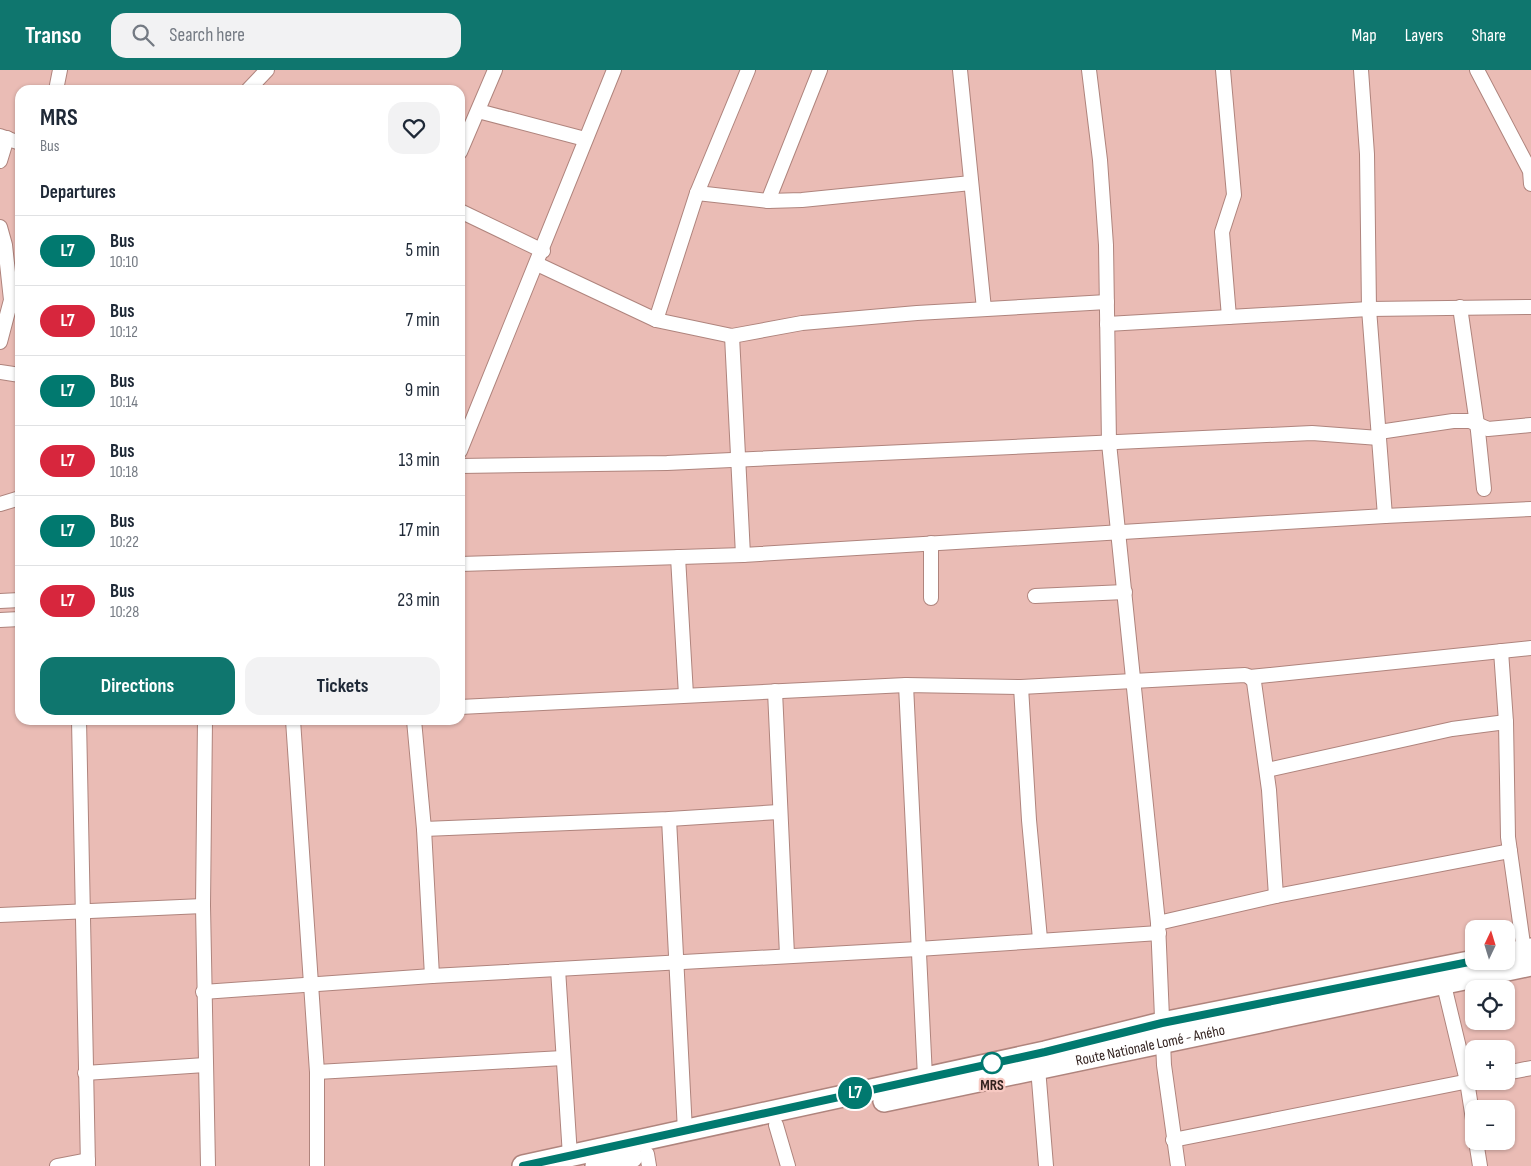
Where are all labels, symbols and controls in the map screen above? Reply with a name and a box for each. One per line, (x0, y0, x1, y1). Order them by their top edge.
search box (111, 13, 461, 58)
text: Transo (25, 21, 81, 50)
icon: search (129, 21, 157, 49)
text: Search here (169, 24, 245, 47)
text: Map (1352, 25, 1377, 46)
text: Layers (1405, 25, 1444, 46)
text: Share (1472, 25, 1506, 46)
button: heart (388, 102, 440, 154)
text: MRS (40, 103, 78, 132)
text: Bus (40, 137, 60, 156)
text: Departures (40, 181, 116, 204)
text: Bus (110, 230, 135, 253)
text: 5 min (405, 239, 440, 262)
text: L7 (61, 240, 74, 261)
text: 10:10 (110, 253, 138, 272)
text: Bus (110, 300, 135, 323)
text: 7 min (406, 309, 440, 332)
text: L7 (61, 310, 74, 331)
text: 10:12 (110, 323, 138, 342)
text: Bus (110, 370, 135, 393)
text: 9 min (405, 379, 440, 402)
text: L7 (61, 380, 74, 401)
text: 10:14 (110, 393, 138, 412)
text: Bus (110, 440, 135, 463)
text: 13 min (399, 449, 440, 472)
text: L7 (61, 450, 74, 471)
text: 10:18 (110, 463, 138, 482)
text: Bus (110, 510, 135, 533)
text: 17 min (399, 519, 440, 542)
text: L7 (61, 520, 74, 541)
text: 10:22 (110, 533, 139, 552)
text: Bus (110, 580, 135, 603)
text: 23 min (397, 589, 440, 612)
text: L7 (61, 590, 74, 611)
text: 10:28 (110, 603, 139, 622)
button: Directions (40, 657, 235, 715)
button: Tickets (245, 657, 440, 715)
north arrow (1465, 920, 1515, 970)
map controls (1465, 920, 1515, 1150)
button: locate (1465, 980, 1515, 1030)
street label: Route Nationale Lomé - Aného (1074, 1021, 1227, 1070)
button: + (1465, 1040, 1515, 1090)
marker: MRS (981, 1052, 1003, 1074)
place label: MRS (980, 1076, 1004, 1095)
line badge: L7 (832, 1077, 878, 1109)
text: L7 (848, 1082, 862, 1103)
button: − (1465, 1100, 1515, 1150)

